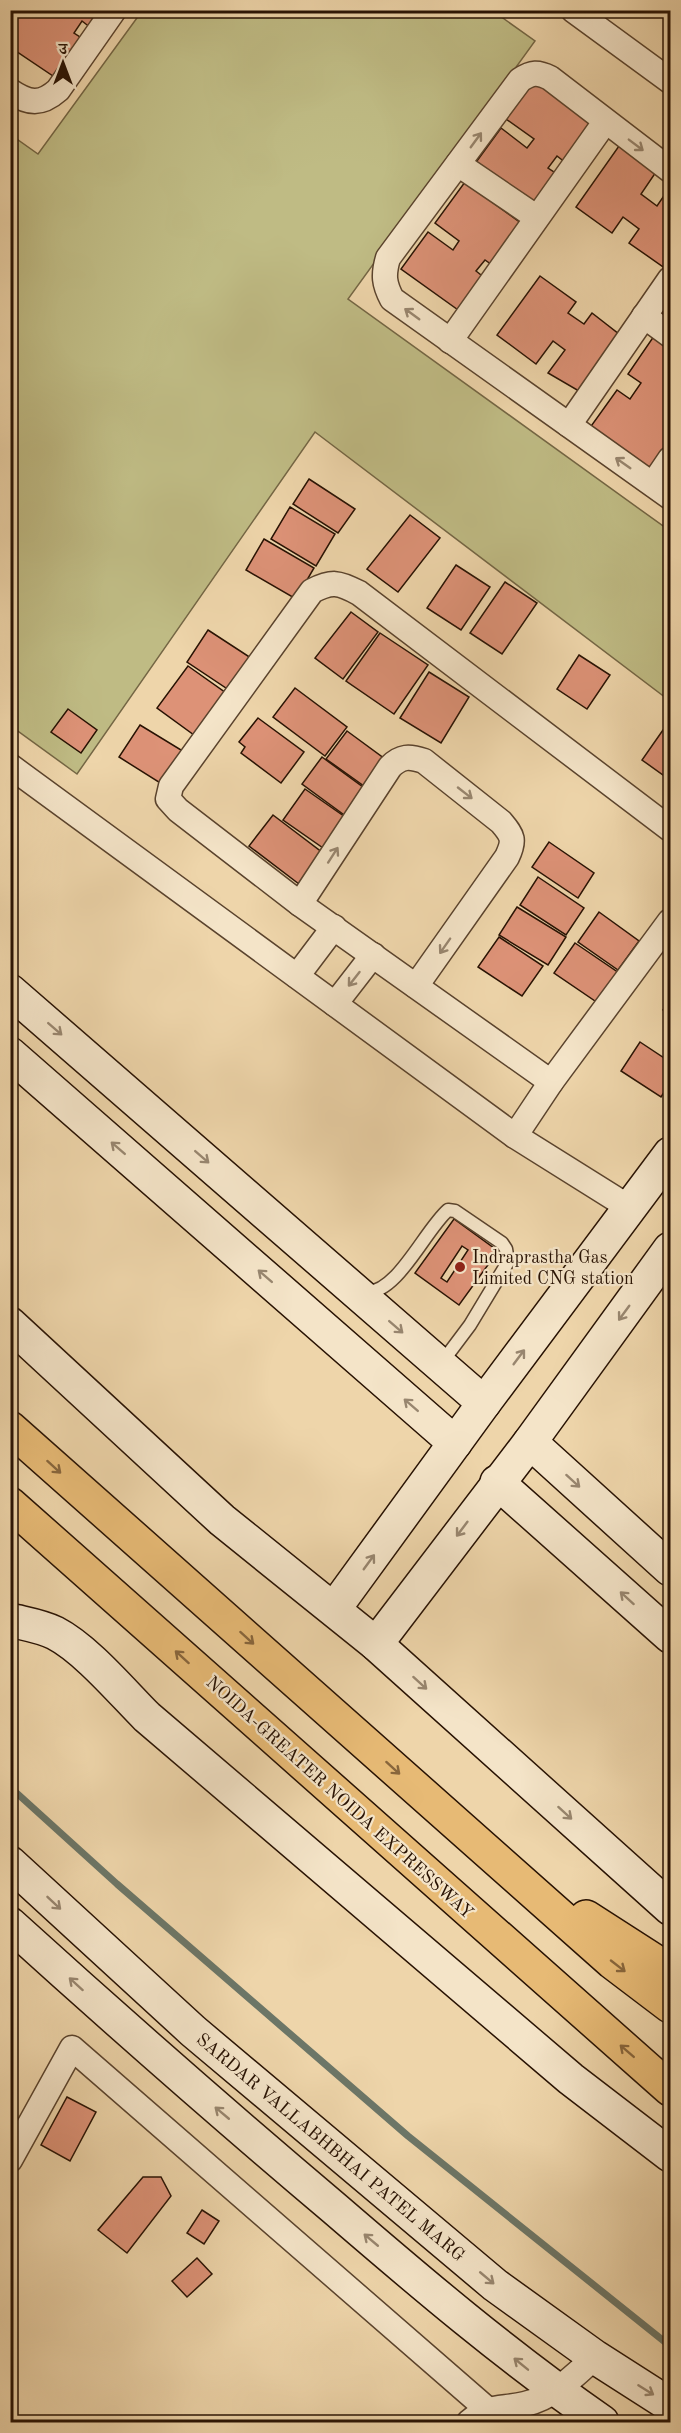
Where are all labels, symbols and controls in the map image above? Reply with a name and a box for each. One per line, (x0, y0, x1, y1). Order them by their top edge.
north arrow (33, 33, 93, 93)
text: उ (58, 42, 69, 58)
one-way arrow (470, 132, 482, 148)
one-way arrow (627, 138, 643, 151)
one-way arrow (405, 308, 421, 320)
one-way arrow (615, 457, 631, 469)
one-way arrow (456, 787, 472, 800)
one-way arrow (327, 847, 339, 864)
one-way arrow (439, 937, 451, 953)
one-way arrow (347, 971, 360, 987)
one-way arrow (47, 1022, 62, 1036)
one-way arrow (111, 1141, 126, 1155)
one-way arrow (194, 1150, 209, 1164)
place label: Indraprastha Gas Limited CNG station (472, 1249, 634, 1288)
marker: Indraprastha Gas Limited CNG station (453, 1260, 467, 1274)
one-way arrow (258, 1269, 273, 1283)
one-way arrow (617, 1305, 630, 1321)
one-way arrow (388, 1320, 403, 1334)
one-way arrow (513, 1349, 525, 1365)
one-way arrow (404, 1398, 419, 1412)
one-way arrow (46, 1460, 61, 1474)
one-way arrow (565, 1474, 580, 1488)
one-way arrow (455, 1521, 468, 1537)
one-way arrow (363, 1554, 375, 1570)
one-way arrow (619, 1591, 635, 1604)
one-way arrow (240, 1631, 255, 1645)
one-way arrow (175, 1650, 190, 1664)
street label: NOIDA-GREATER NOIDA EXPRESSWAY (202, 1673, 476, 1922)
one-way arrow (412, 1676, 427, 1690)
one-way arrow (386, 1761, 401, 1775)
one-way arrow (557, 1806, 572, 1820)
one-way arrow (46, 1896, 61, 1910)
one-way arrow (610, 1960, 626, 1973)
one-way arrow (69, 1977, 84, 1991)
street label: SARDAR VALLABHBHAI PATEL MARG (193, 2030, 468, 2265)
one-way arrow (619, 2044, 634, 2058)
one-way arrow (215, 2106, 230, 2120)
one-way arrow (363, 2233, 379, 2246)
one-way arrow (479, 2271, 494, 2285)
one-way arrow (513, 2357, 529, 2370)
one-way arrow (637, 2384, 654, 2396)

